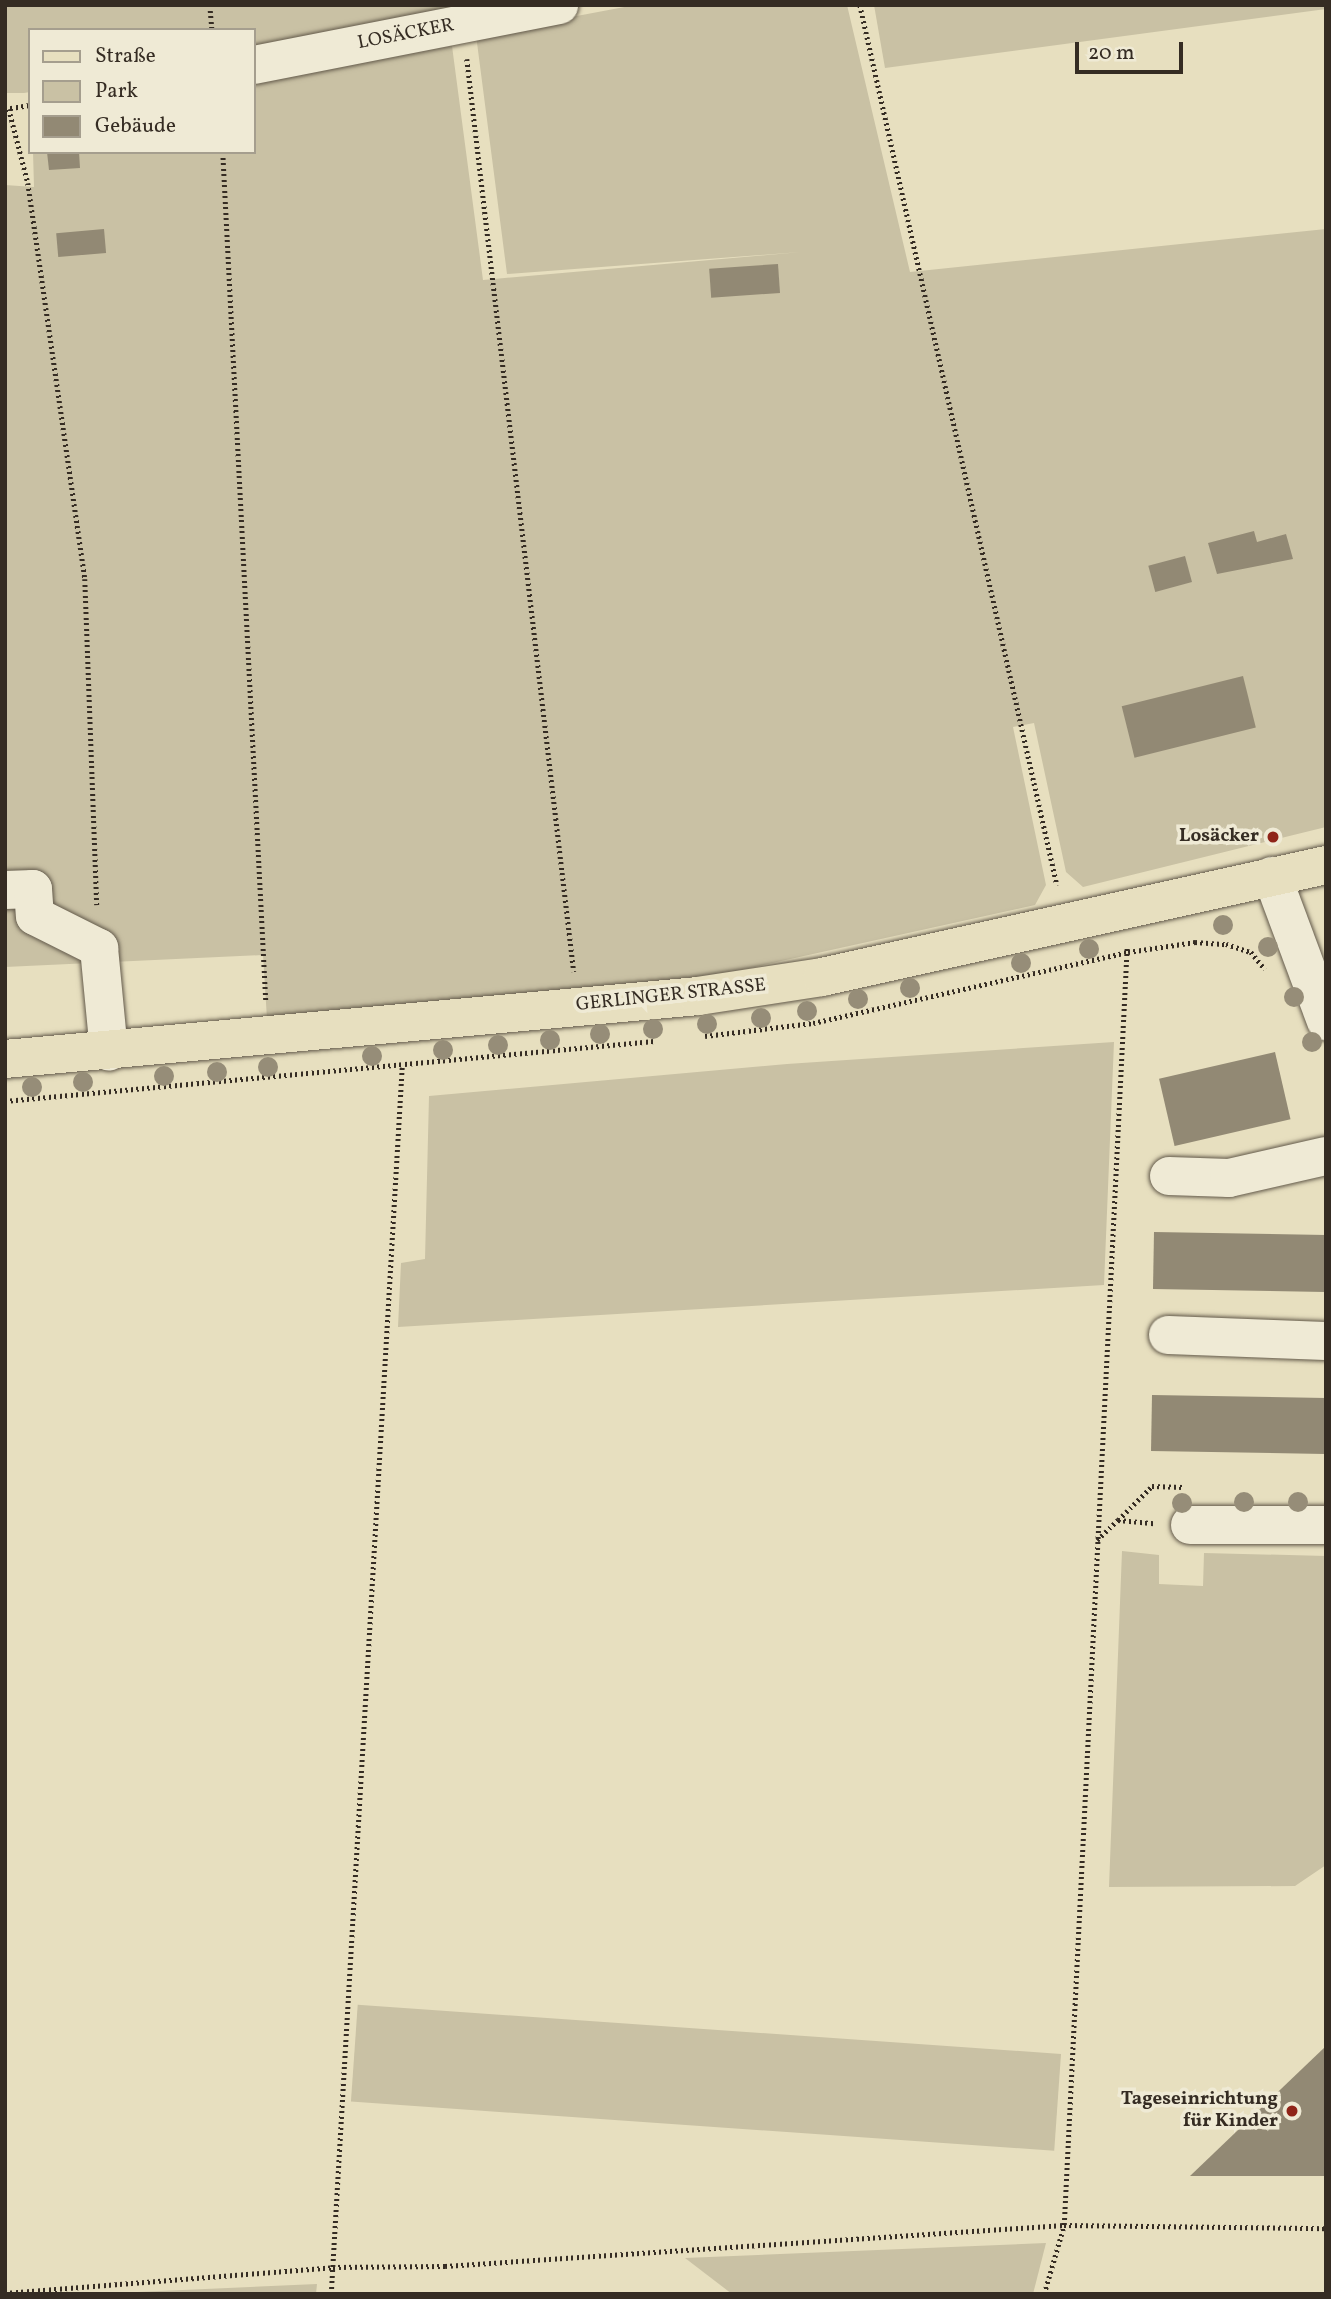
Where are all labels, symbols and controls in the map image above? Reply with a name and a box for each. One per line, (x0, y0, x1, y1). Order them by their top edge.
street label: LOSÄCKER (356, 14, 456, 56)
legend (28, 28, 256, 154)
scale bar (1079, 28, 1188, 72)
text: 20 m (1088, 39, 1134, 68)
text: Straße (95, 42, 156, 71)
text: Park (95, 77, 138, 106)
text: Gebäude (95, 112, 176, 141)
place label: Losäcker (1179, 826, 1259, 848)
marker: Losäcker (1265, 829, 1281, 845)
street label: GERLINGER STRASSE (575, 975, 767, 1017)
place label: Tageseinrichtung für Kinder (1121, 2089, 1278, 2133)
marker: Tageseinrichtung für Kinder (1284, 2103, 1300, 2119)

